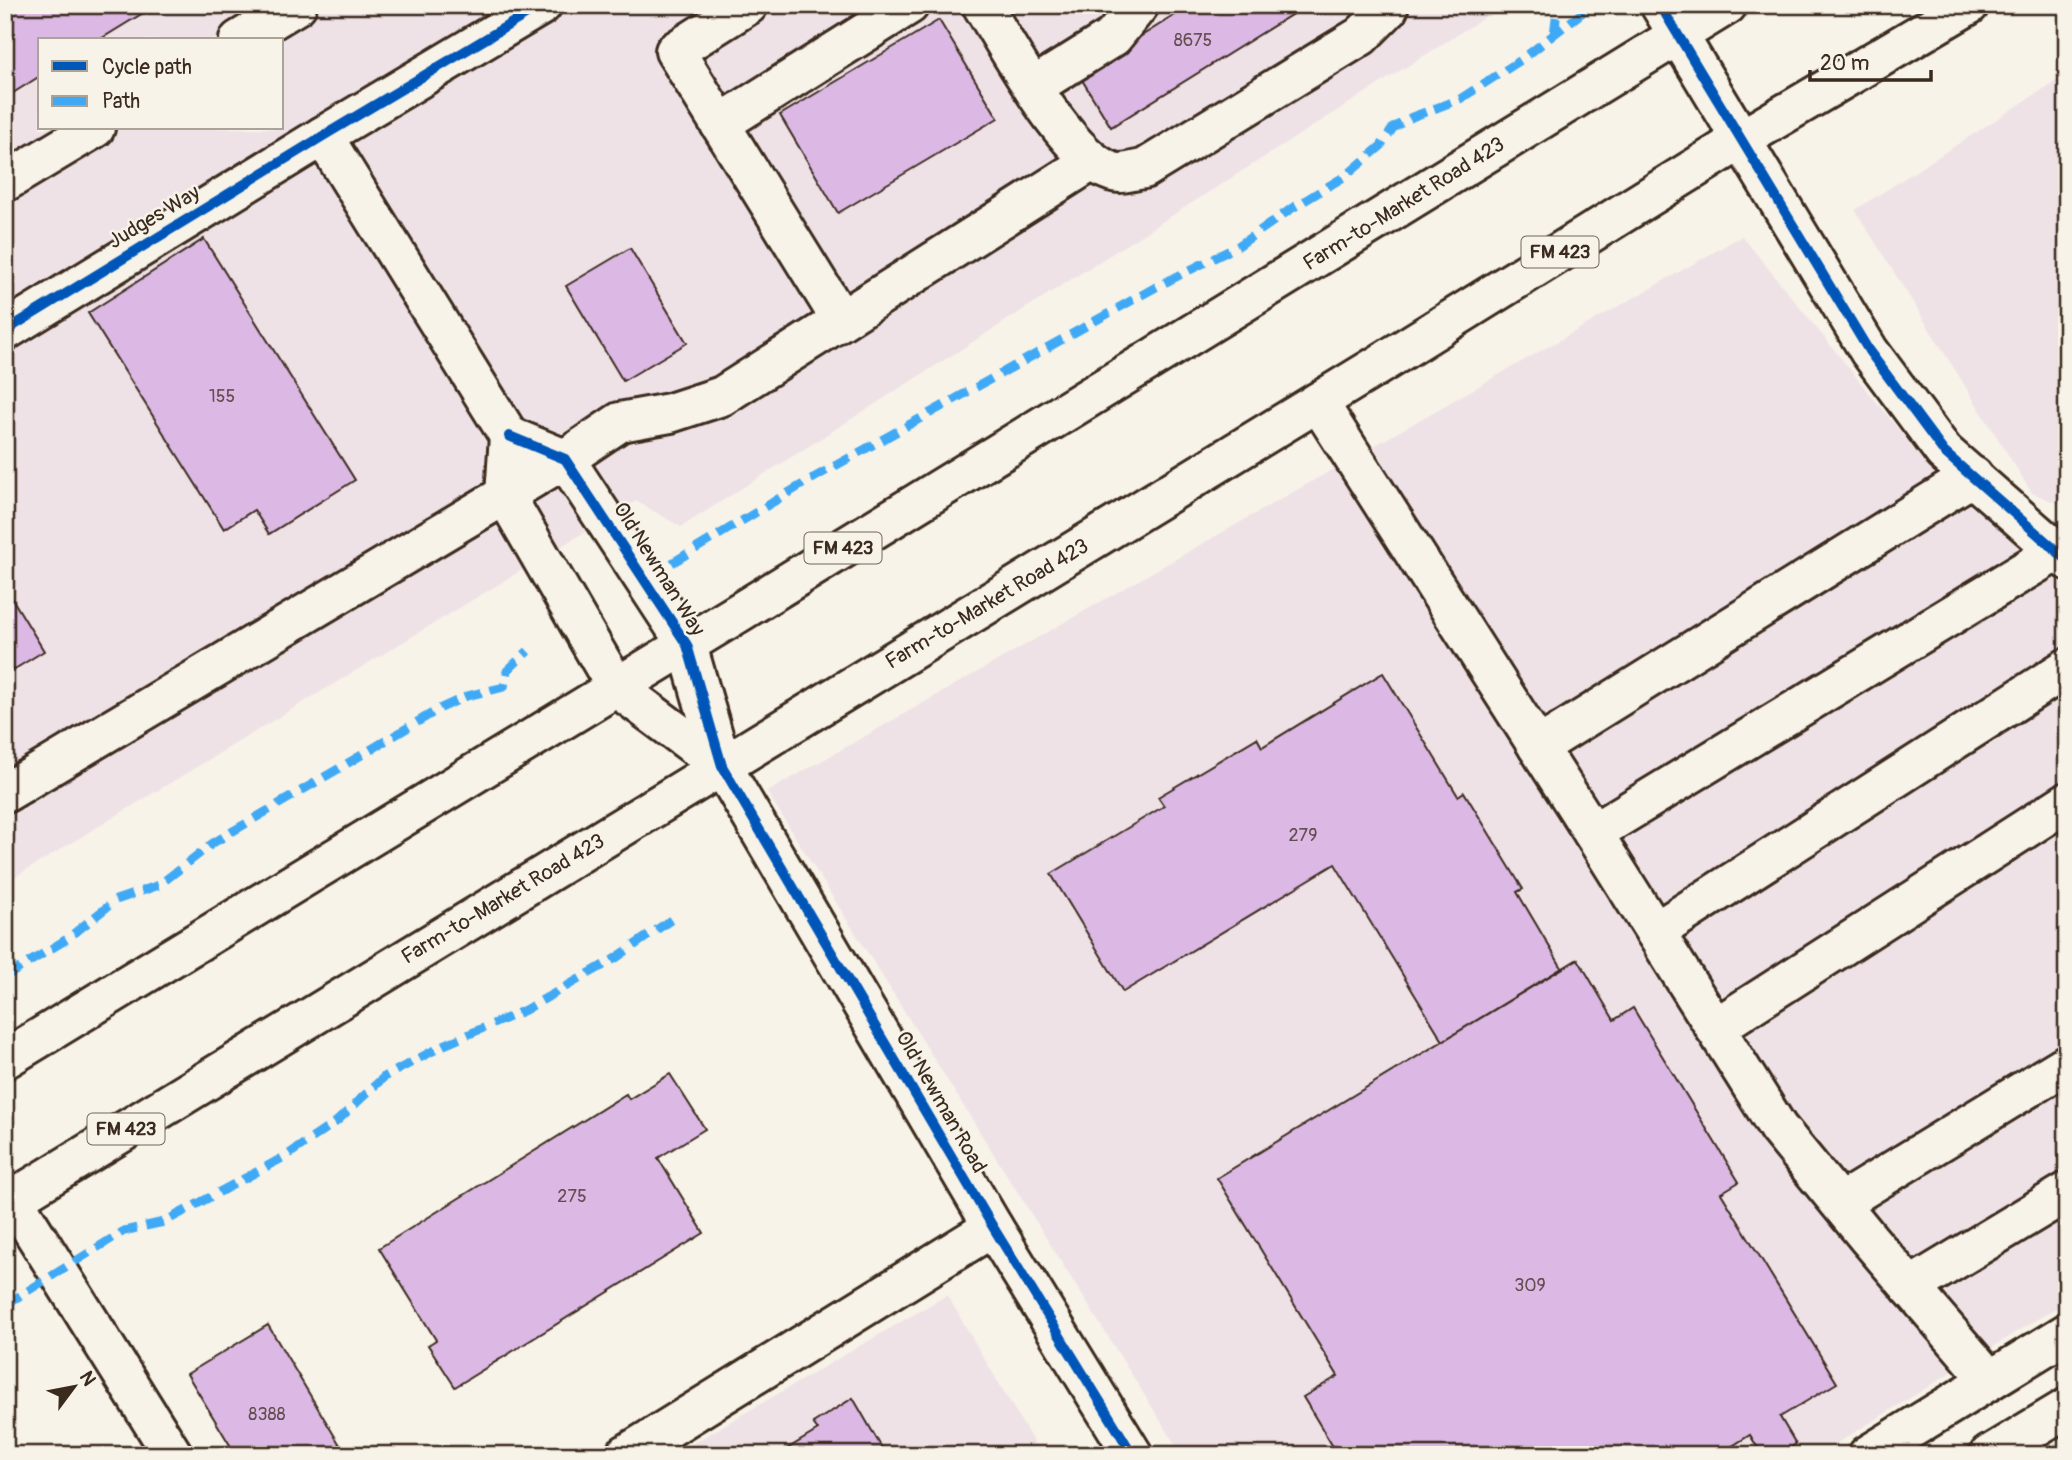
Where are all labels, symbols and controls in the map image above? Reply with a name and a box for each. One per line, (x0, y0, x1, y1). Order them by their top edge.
house number: 8675 (1174, 29, 1212, 52)
legend (38, 38, 284, 130)
scale bar (1810, 38, 1930, 82)
text: 20 m (1820, 50, 1869, 77)
text: Cycle path (102, 54, 192, 81)
text: Path (102, 88, 140, 115)
street label: Farm-to-Market Road 423 (1298, 131, 1510, 277)
street label: Judges Way (103, 179, 205, 255)
road number: FM 423 (1522, 236, 1598, 268)
house number: 155 (209, 385, 235, 408)
street label: Old Newman Way (607, 497, 711, 641)
road number: FM 423 (804, 533, 882, 564)
street label: Farm-to-Market Road 423 (880, 533, 1094, 675)
house number: 279 (1289, 824, 1317, 847)
street label: Farm-to-Market Road 423 (396, 828, 610, 970)
street label: Old Newman Road (889, 1026, 993, 1178)
road number: FM 423 (88, 1114, 164, 1144)
house number: 275 (557, 1185, 587, 1208)
house number: 309 (1514, 1274, 1546, 1297)
north arrow (38, 1352, 108, 1422)
text: N (74, 1367, 101, 1390)
house number: 8388 (248, 1403, 286, 1426)

